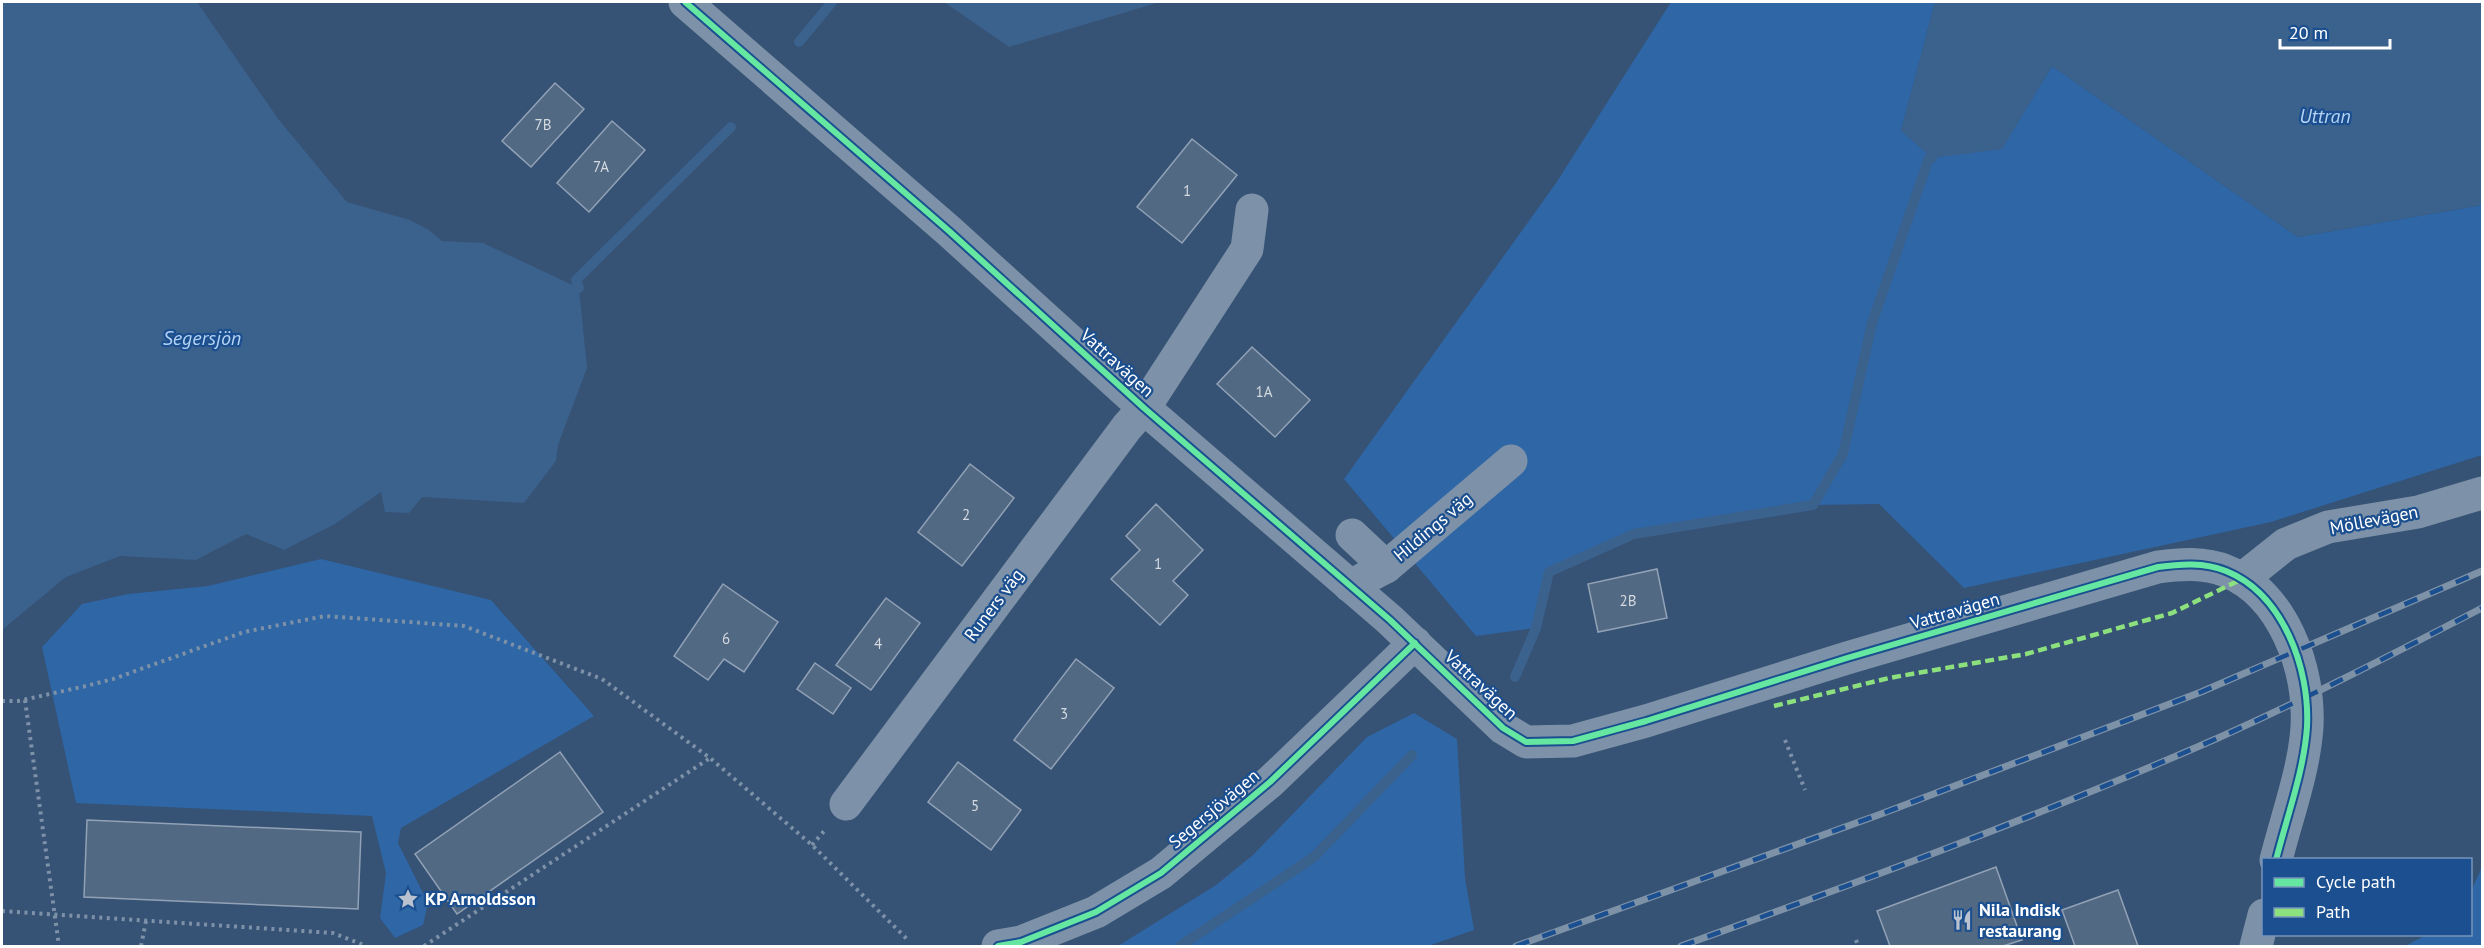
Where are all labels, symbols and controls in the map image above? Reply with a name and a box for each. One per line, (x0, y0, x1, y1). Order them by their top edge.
scale bar (2280, 12, 2390, 50)
text: 20 m (2289, 21, 2328, 44)
water label: Uttran (2299, 103, 2351, 129)
house number: 7B (535, 115, 551, 134)
house number: 7A (593, 157, 609, 176)
house number: 1 (1183, 181, 1191, 200)
street label: Vattravägen (1075, 323, 1159, 402)
water label: Segersjön (163, 325, 241, 351)
house number: 1A (1256, 382, 1273, 401)
street label: Hildings väg (1389, 487, 1477, 566)
street label: Möllevägen (2328, 500, 2420, 539)
house number: 2 (962, 505, 970, 524)
house number: 1 (1154, 554, 1162, 573)
street label: Runers väg (959, 564, 1028, 645)
street label: Vattravägen (1907, 587, 2002, 634)
house number: 2B (1620, 591, 1636, 610)
house number: 6 (722, 629, 730, 648)
house number: 4 (874, 634, 882, 653)
street label: Vattravägen (1439, 644, 1523, 724)
house number: 3 (1060, 704, 1068, 723)
street label: Segersjövägen (1164, 764, 1264, 853)
house number: 5 (971, 796, 979, 815)
legend (2262, 858, 2472, 936)
text: Cycle path (2316, 870, 2396, 893)
place icon: KP Arnoldsson (396, 887, 420, 911)
place label: KP Arnoldsson (425, 887, 536, 910)
place label: Nila Indisk restaurang (1979, 898, 2062, 942)
text: Path (2316, 900, 2350, 923)
restaurant icon: Nila Indisk restaurang (1950, 908, 1974, 932)

